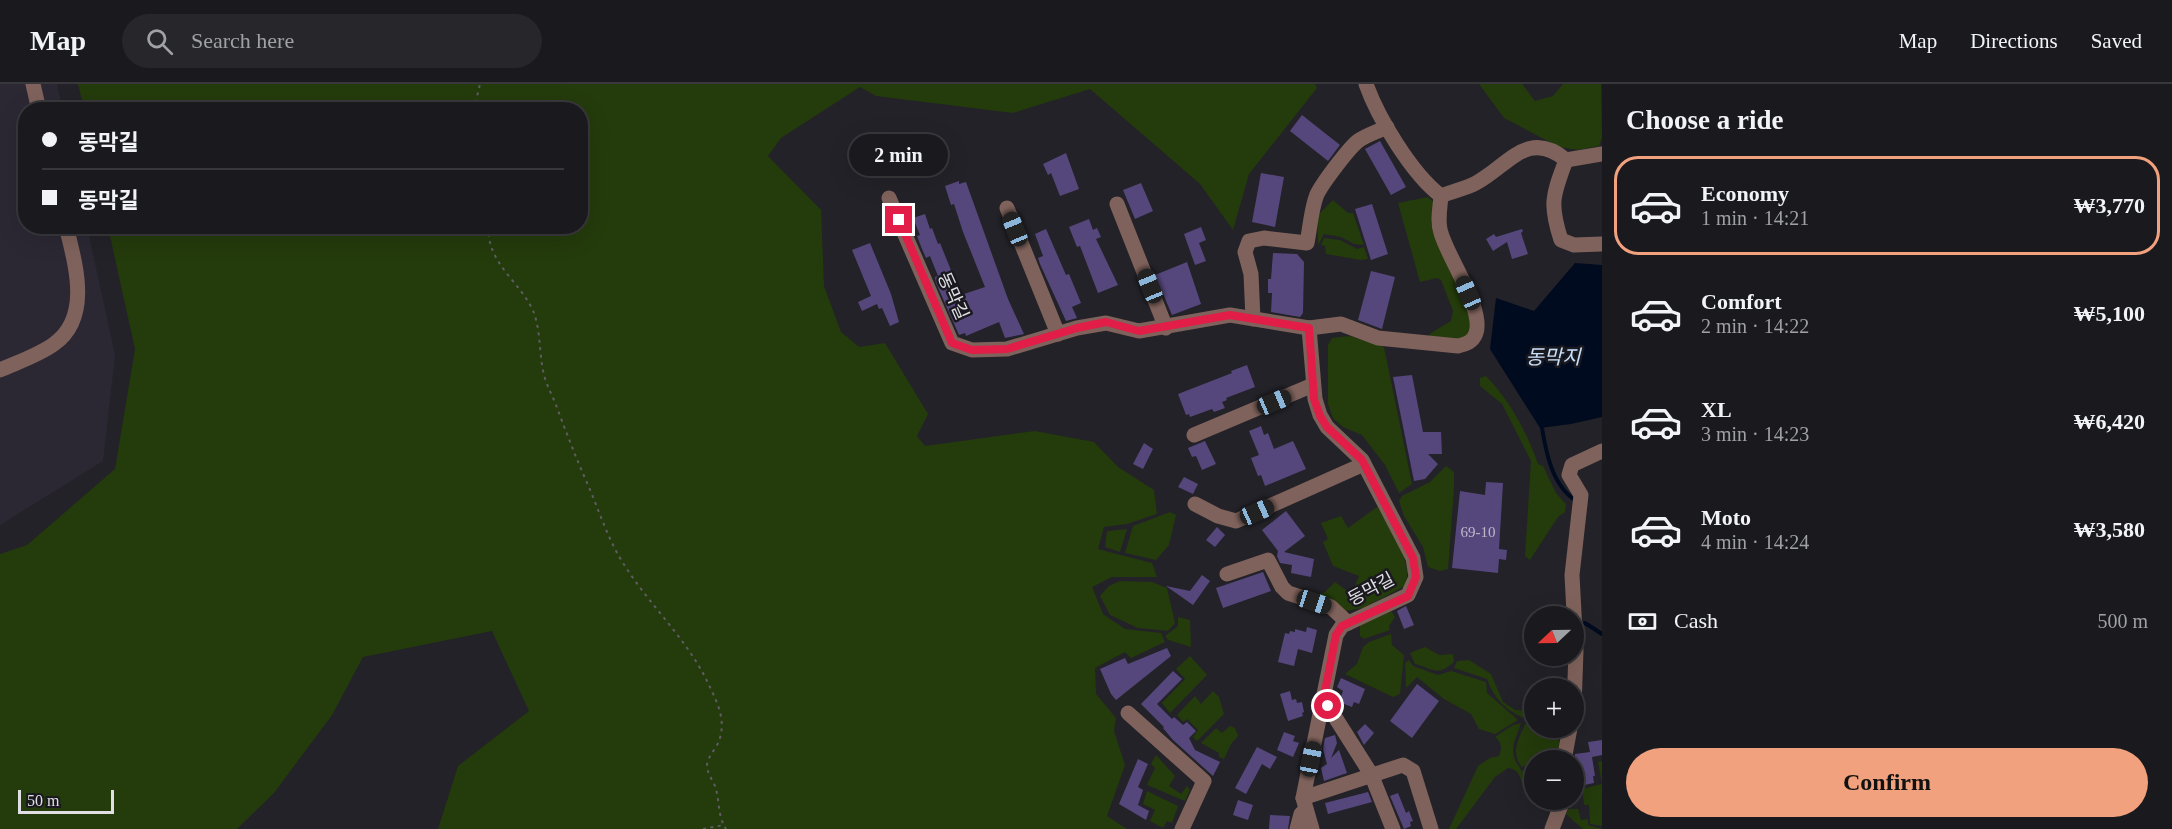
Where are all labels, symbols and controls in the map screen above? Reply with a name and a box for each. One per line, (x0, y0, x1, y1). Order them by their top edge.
search box (122, 14, 542, 68)
text: Map (30, 25, 86, 56)
icon: search (143, 25, 176, 58)
text: Search here (191, 28, 294, 53)
text: Map (1899, 29, 1937, 53)
text: Directions (1970, 29, 2058, 53)
text: Saved (2091, 29, 2142, 53)
text: Choose a ride (1626, 105, 1784, 135)
text: 동막길 (78, 130, 139, 155)
callout: 2 min (850, 133, 948, 175)
text: 2 min (874, 144, 923, 166)
icon: car (1629, 179, 1683, 233)
text: Economy (1701, 181, 1789, 206)
text: 동막길 (78, 188, 139, 213)
text: ₩3,770 (2074, 193, 2145, 218)
route end (885, 206, 912, 233)
text: 1 min · 14:21 (1701, 207, 1809, 229)
car (1000, 209, 1030, 249)
car (1135, 266, 1165, 306)
street label: 동막길 (934, 269, 972, 323)
car (1452, 273, 1484, 313)
icon: car (1629, 287, 1683, 341)
text: Comfort (1701, 289, 1782, 314)
text: ₩5,100 (2074, 301, 2145, 326)
text: 2 min · 14:22 (1701, 315, 1809, 337)
water label: 동막지 (1525, 346, 1582, 368)
car (1254, 387, 1294, 417)
icon: car (1629, 395, 1683, 449)
text: XL (1701, 397, 1732, 422)
text: ₩6,420 (2074, 409, 2145, 434)
text: 3 min · 14:23 (1701, 423, 1809, 445)
car (1237, 496, 1277, 528)
icon: car (1629, 503, 1683, 557)
text: Moto (1701, 505, 1751, 530)
text: ₩3,580 (2074, 517, 2145, 542)
house number: 69-10 (1461, 524, 1496, 540)
text: 4 min · 14:24 (1701, 531, 1809, 553)
street label: 동막길 (1344, 569, 1398, 609)
car (1294, 588, 1334, 616)
icon: cash (1626, 605, 1659, 638)
north arrow (1524, 606, 1584, 666)
map controls (1524, 606, 1584, 810)
text: Cash (1674, 608, 1718, 633)
text: 500 m (2097, 610, 2148, 632)
button: + (1524, 678, 1584, 738)
route start (1314, 692, 1341, 719)
car (1299, 740, 1323, 778)
button: Confirm (1626, 748, 2148, 817)
button: − (1524, 750, 1584, 810)
scale bar (18, 787, 114, 814)
text: 50 m (27, 792, 59, 809)

